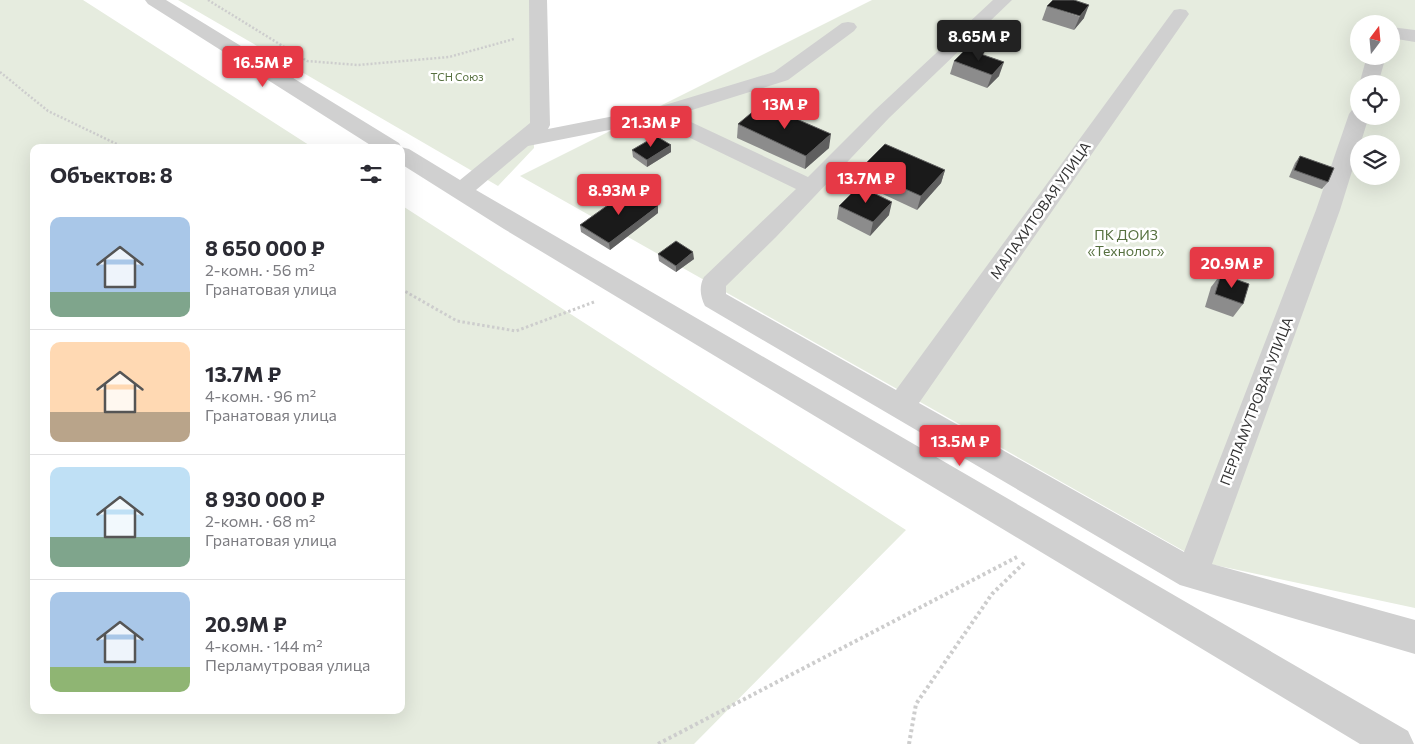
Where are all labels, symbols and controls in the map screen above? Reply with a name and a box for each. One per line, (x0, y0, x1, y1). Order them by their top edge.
north arrow (1350, 15, 1400, 65)
map controls (1350, 15, 1400, 185)
pin: 8.65M ₽ (933, 20, 1025, 62)
text: 8.65M ₽ (948, 26, 1010, 45)
pin: 16.5M ₽ (217, 46, 309, 88)
text: 16.5M ₽ (233, 52, 293, 71)
park label: ТСН Союз (430, 70, 484, 83)
button: locate (1350, 75, 1400, 125)
pin: 13M ₽ (750, 88, 820, 130)
text: 13M ₽ (762, 94, 808, 113)
pin: 21.3M ₽ (605, 106, 697, 148)
text: 21.3M ₽ (622, 112, 680, 131)
button: layers (1350, 135, 1400, 185)
street label: МАЛАХИТОВАЯ УЛИЦА (986, 138, 1094, 282)
icon: filters (357, 160, 385, 188)
text: Объектов: 8 (50, 162, 173, 187)
pin: 13.7M ₽ (820, 162, 912, 204)
text: 13.7M ₽ (837, 168, 895, 187)
pin: 8.93M ₽ (573, 174, 665, 216)
text: 8.93M ₽ (588, 180, 650, 199)
park label: ПК ДОИЗ «Технолог» (1087, 226, 1165, 259)
text: 8 650 000 ₽ (205, 235, 325, 260)
icon: home (90, 237, 150, 297)
pin: 20.9M ₽ (1186, 246, 1278, 289)
text: 20.9M ₽ (1201, 253, 1263, 272)
text: 2-комн. · 56 m² (205, 260, 315, 279)
text: Гранатовая улица (205, 279, 337, 298)
street label: ПЕРЛАМУТРОВАЯ УЛИЦА (1216, 314, 1296, 487)
text: 13.7M ₽ (205, 361, 281, 386)
icon: home (90, 362, 150, 422)
text: 4-комн. · 96 m² (205, 386, 316, 405)
text: Гранатовая улица (205, 405, 337, 424)
pin: 13.5M ₽ (914, 424, 1006, 467)
text: 13.5M ₽ (931, 431, 989, 450)
text: 8 930 000 ₽ (205, 486, 325, 511)
icon: home (90, 487, 150, 547)
text: 2-комн. · 68 m² (205, 511, 315, 530)
text: Гранатовая улица (205, 530, 337, 549)
text: 20.9M ₽ (205, 611, 287, 636)
icon: home (90, 612, 150, 672)
text: 4-комн. · 144 m² (205, 636, 323, 655)
text: Перламутровая улица (205, 655, 370, 674)

